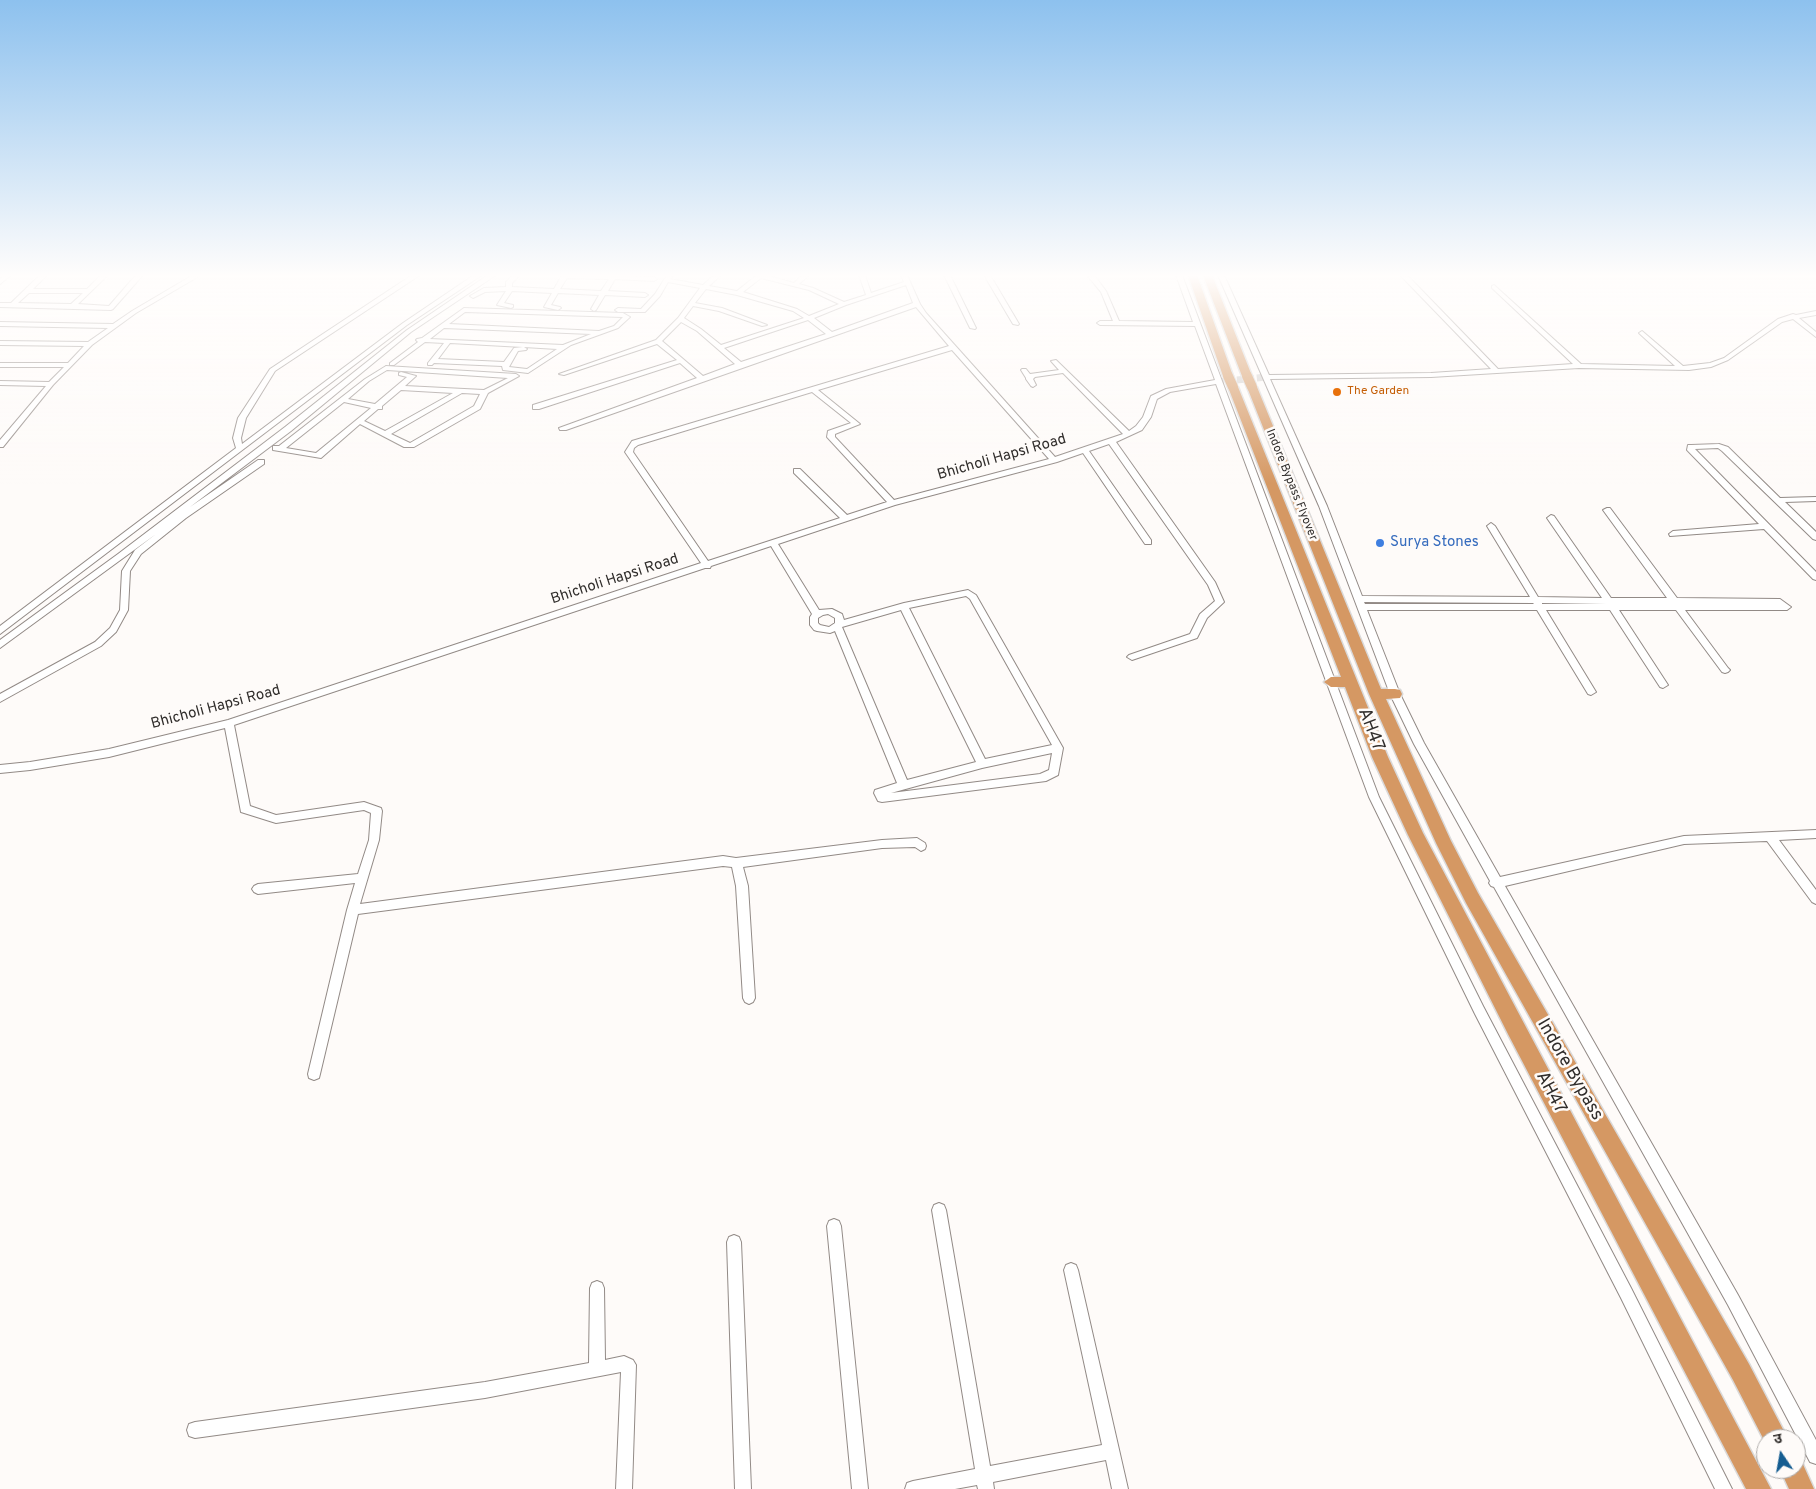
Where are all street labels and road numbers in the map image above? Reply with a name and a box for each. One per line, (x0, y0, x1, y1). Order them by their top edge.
street label: Indore Bypass Flyover (1262, 427, 1320, 543)
street label: Bhicholi Hapsi Road (935, 431, 1069, 485)
street label: Bhicholi Hapsi Road (549, 551, 681, 609)
street label: Bhicholi Hapsi Road (149, 682, 283, 734)
street label: AH47 (1352, 705, 1388, 755)
street label: Indore Bypass (1531, 1015, 1607, 1125)
street label: AH47 (1530, 1068, 1570, 1118)

